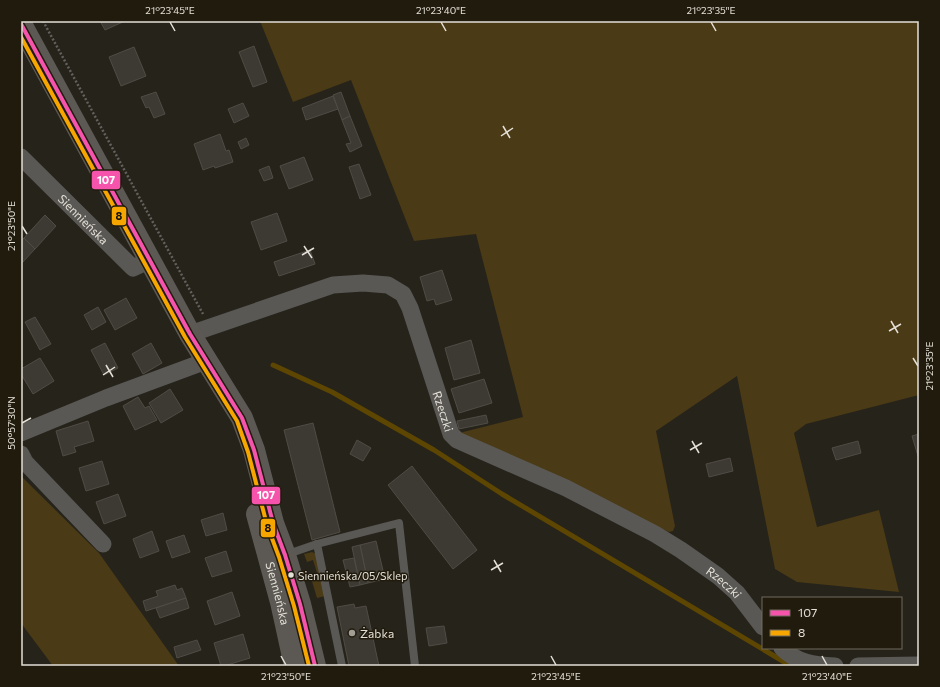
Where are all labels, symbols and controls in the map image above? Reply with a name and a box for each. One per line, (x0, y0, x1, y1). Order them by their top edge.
text: 21°23'45"E (145, 4, 195, 16)
text: 21°23'40"E (416, 4, 466, 16)
text: 21°23'35"E (687, 4, 736, 16)
line badge: 107 (91, 170, 121, 190)
text: 107 (97, 173, 115, 186)
street label: Siennieńska (56, 191, 111, 247)
text: 21°23'50"E (5, 201, 17, 251)
line badge: 8 (111, 206, 127, 226)
text: 8 (116, 209, 123, 222)
text: 21°23'35"E (923, 341, 935, 390)
street label: Rzeczki (430, 389, 457, 433)
text: 50°57'30"N (5, 396, 17, 450)
line badge: 107 (251, 486, 281, 505)
text: 107 (257, 488, 275, 501)
line badge: 8 (260, 518, 276, 538)
text: 8 (265, 521, 272, 534)
street label: Siennieńska (263, 560, 293, 626)
street label: Rzeczki (704, 563, 745, 600)
place label: Siennieńska/05/Sklep (298, 569, 408, 582)
marker: Siennieńska/05/Sklep (286, 570, 296, 580)
legend (762, 597, 902, 649)
text: 107 (798, 605, 817, 619)
text: 8 (798, 625, 805, 639)
place label: Żabka (360, 626, 394, 640)
marker: Żabka (347, 628, 357, 638)
text: 21°23'50"E (261, 670, 311, 682)
text: 21°23'45"E (531, 670, 581, 682)
text: 21°23'40"E (802, 670, 852, 682)

